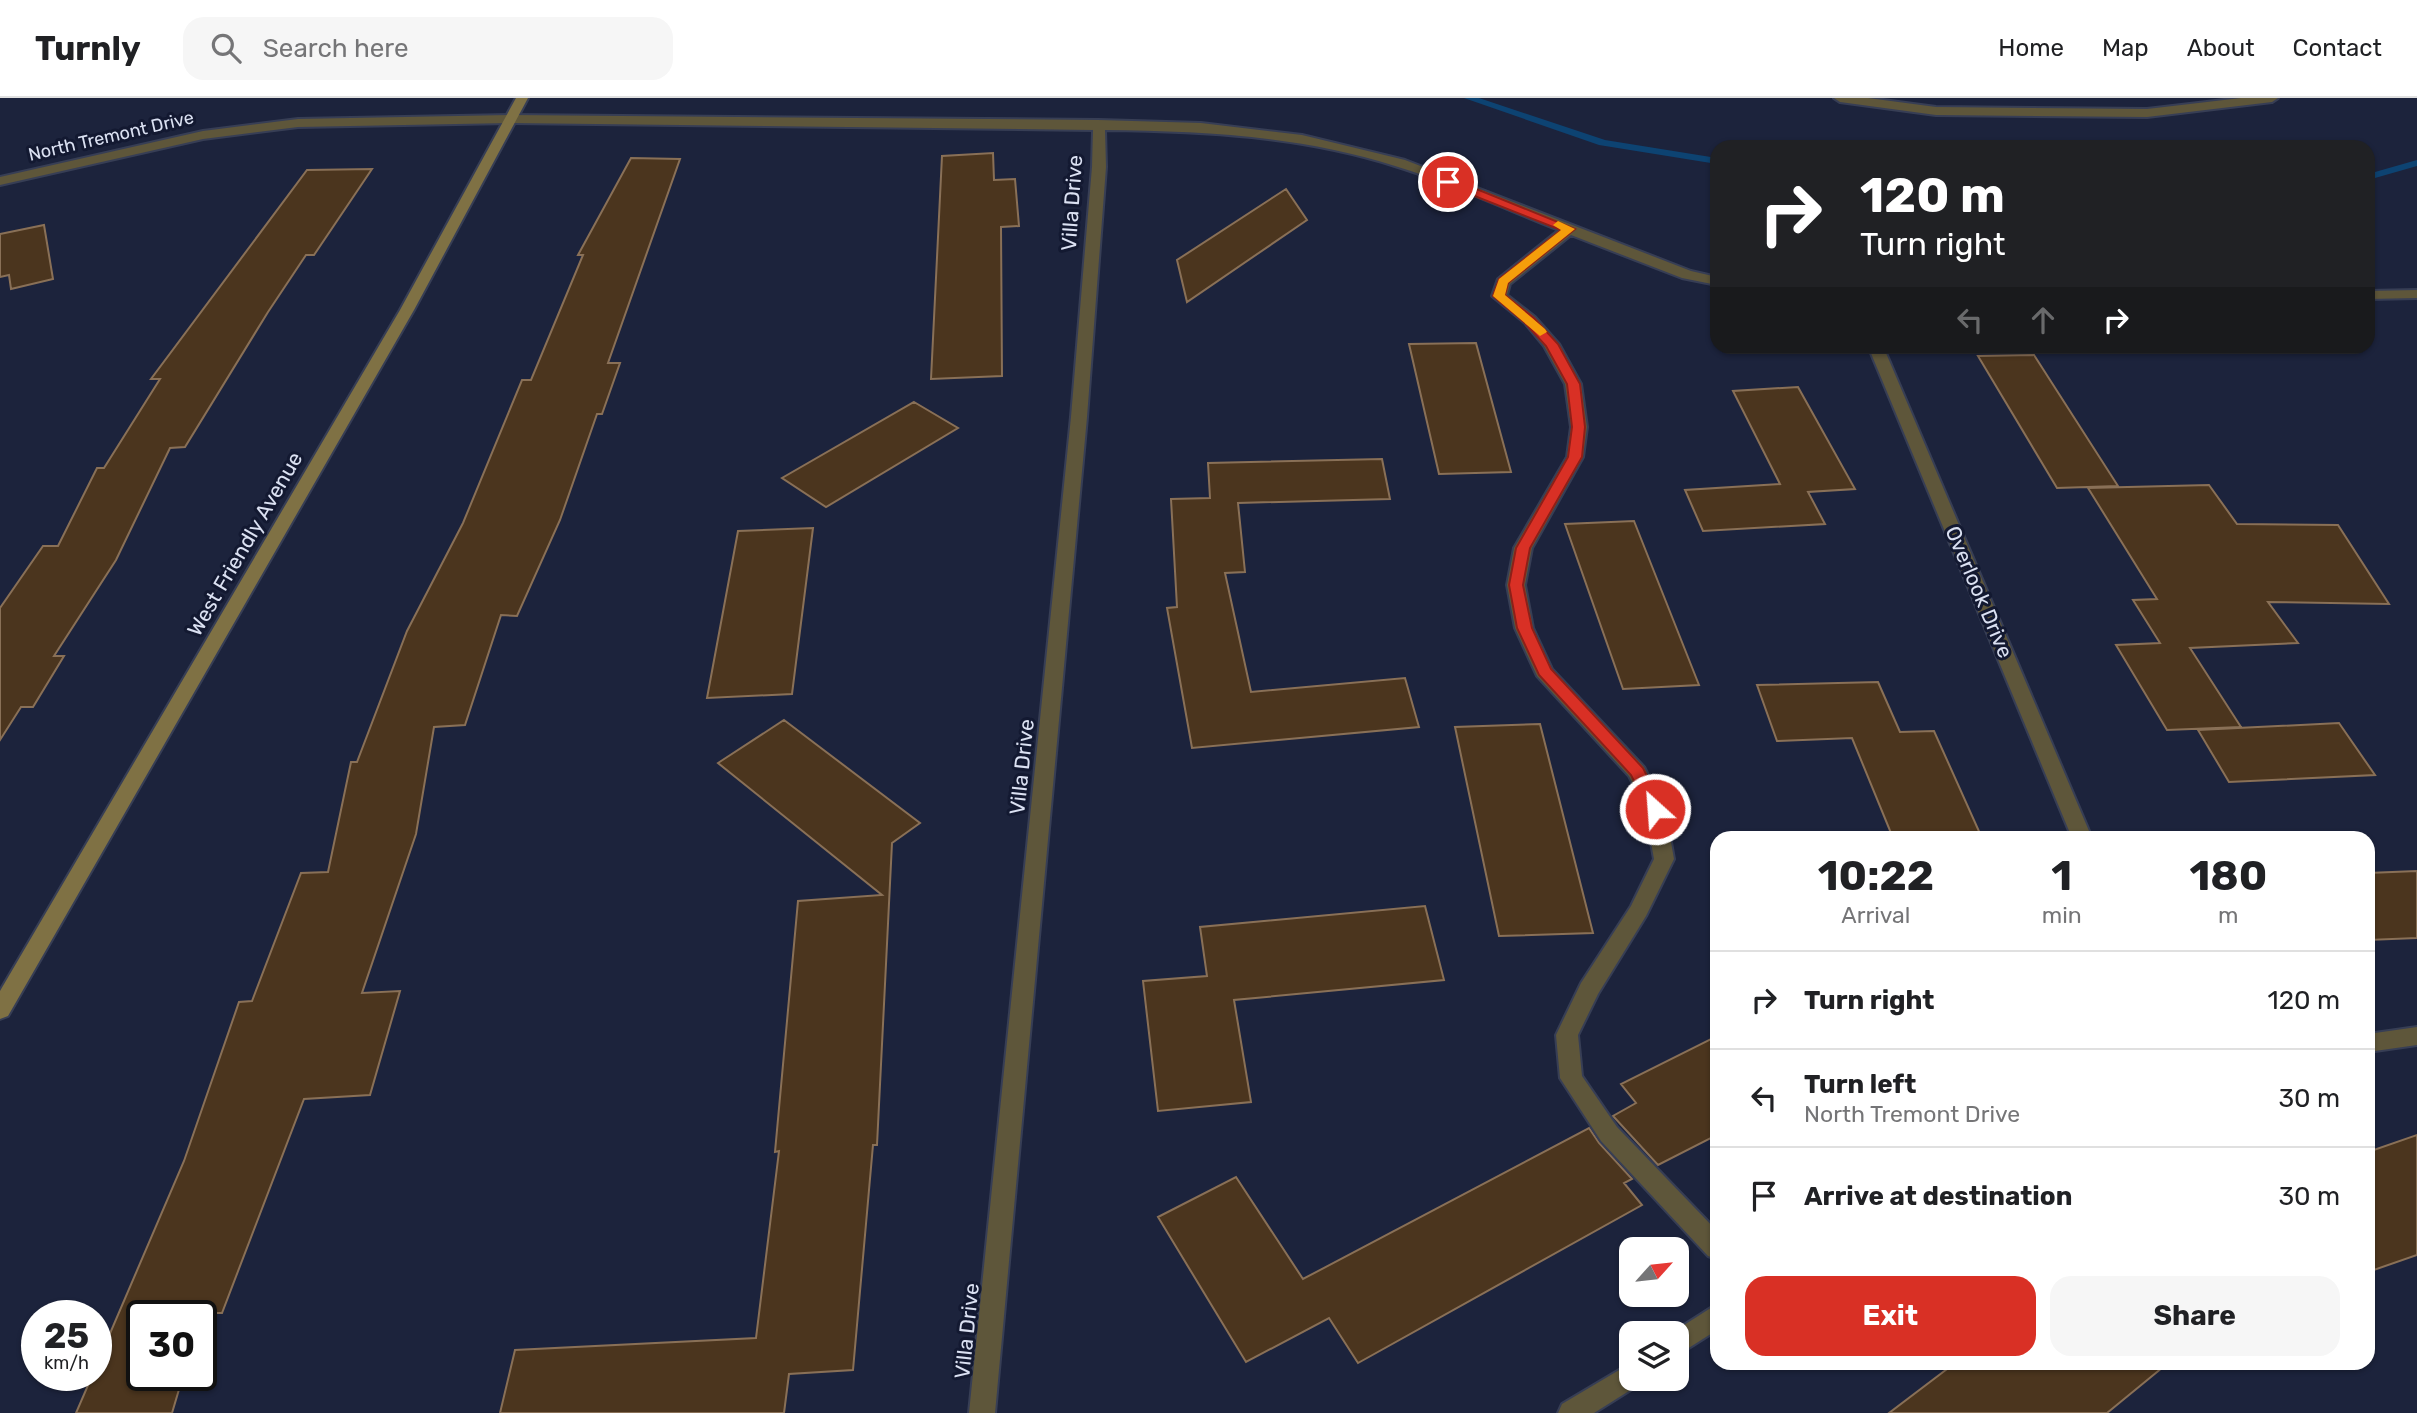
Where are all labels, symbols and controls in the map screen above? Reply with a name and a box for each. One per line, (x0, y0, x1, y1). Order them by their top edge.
search box (183, 17, 673, 80)
text: Turnly (35, 29, 141, 68)
icon: search (207, 29, 245, 67)
text: Search here (263, 33, 409, 64)
text: Home (1998, 34, 2064, 62)
text: Map (2102, 34, 2149, 62)
text: About (2187, 34, 2255, 62)
text: Contact (2293, 34, 2382, 62)
street label: North Tremont Drive (26, 106, 196, 166)
pin (1418, 152, 1478, 212)
street label: Villa Drive (1056, 154, 1087, 252)
icon: arrive (1429, 163, 1467, 201)
text: 120 m (1860, 166, 2005, 224)
icon: right (1745, 168, 1836, 259)
text: Turn right (1860, 225, 2005, 263)
icon: left (1951, 301, 1989, 339)
icon: ahead (2024, 301, 2062, 339)
icon: right (2097, 301, 2135, 339)
street label: West Friendly Avenue (182, 447, 308, 640)
street label: Overlook Drive (1940, 522, 2018, 661)
street label: Villa Drive (1004, 718, 1039, 816)
position arrow (1618, 772, 1692, 846)
text: 10:22 (1818, 851, 1934, 901)
text: 1 (2051, 851, 2072, 901)
text: 180 (2189, 851, 2267, 901)
text: Arrival (1841, 901, 1910, 929)
text: min (2042, 901, 2082, 929)
text: m (2218, 901, 2239, 929)
icon: right (1745, 981, 1783, 1019)
text: Turn right (1804, 985, 1934, 1016)
text: 120 m (2268, 985, 2340, 1016)
text: Turn left (1804, 1069, 1916, 1100)
icon: left (1745, 1079, 1783, 1117)
text: 30 m (2278, 1083, 2340, 1114)
text: North Tremont Drive (1804, 1100, 2020, 1128)
icon: arrive (1745, 1177, 1783, 1215)
text: Arrive at destination (1804, 1181, 2072, 1212)
text: 30 m (2278, 1181, 2340, 1212)
north arrow (1619, 1237, 1689, 1307)
map controls (1619, 1237, 1689, 1391)
button: Exit (1745, 1276, 2036, 1356)
button: Share (2050, 1276, 2340, 1356)
street label: Villa Drive (949, 1282, 984, 1380)
speed limit sign: 30 (126, 1300, 217, 1391)
text: 25 (44, 1315, 89, 1357)
button: layers (1619, 1321, 1689, 1391)
text: km/h (44, 1352, 89, 1374)

